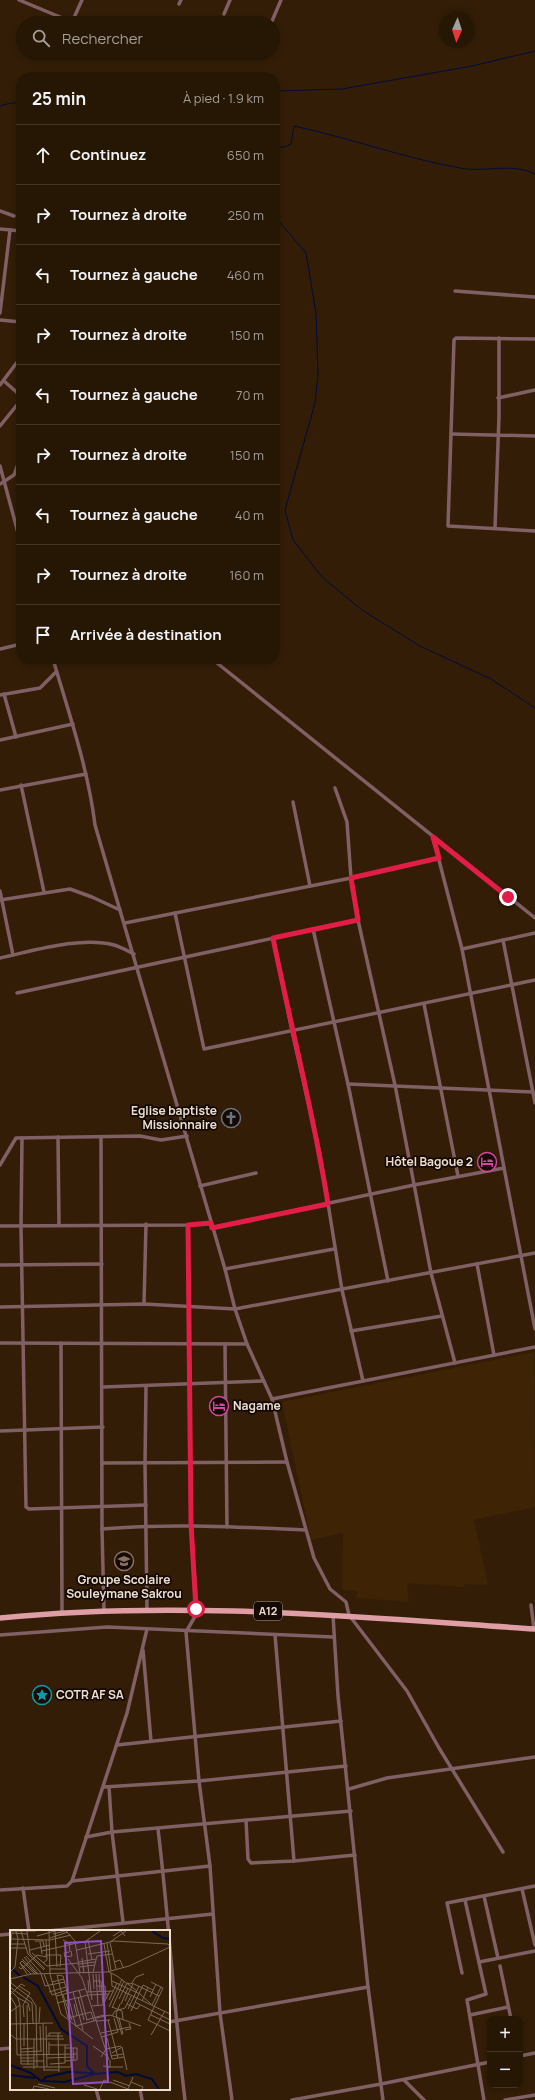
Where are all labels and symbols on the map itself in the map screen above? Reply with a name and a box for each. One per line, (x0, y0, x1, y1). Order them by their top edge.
north arrow (439, 12, 475, 48)
route end (499, 888, 517, 906)
place label: Eglise baptiste Missionnaire (131, 1102, 217, 1133)
church icon: Eglise baptiste Missionnaire (220, 1107, 242, 1129)
hotel icon: Hôtel Bagoue 2 (476, 1151, 498, 1173)
place label: Hôtel Bagoue 2 (386, 1153, 473, 1170)
hotel icon: Nagame (208, 1395, 230, 1417)
place label: Nagame (233, 1397, 281, 1414)
school or university icon: Groupe Scolaire Souleymane Sakrou (113, 1550, 135, 1572)
place label: Groupe Scolaire Souleymane Sakrou (66, 1571, 182, 1602)
route start (187, 1600, 205, 1618)
road number: A12 (254, 1602, 282, 1620)
place icon: COTR AF SA (31, 1684, 53, 1706)
place label: COTR AF SA (56, 1686, 124, 1703)
inset map (10, 1930, 170, 2090)

